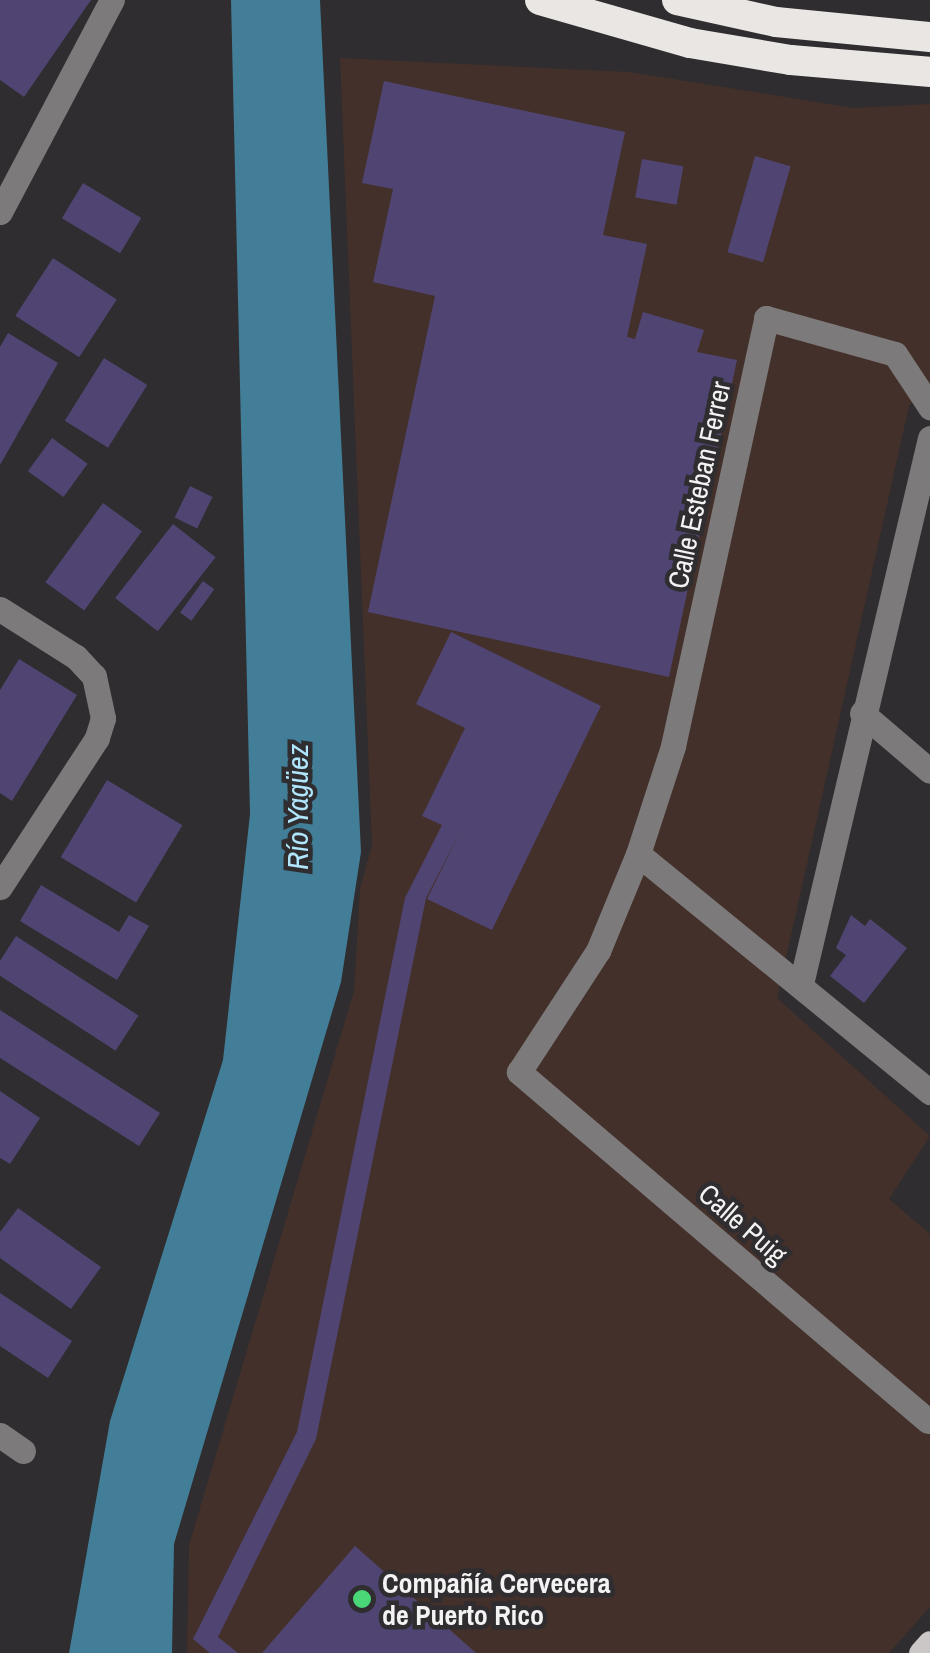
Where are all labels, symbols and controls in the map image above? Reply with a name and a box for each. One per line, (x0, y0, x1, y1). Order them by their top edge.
street label: Calle Esteban Ferrer (661, 378, 737, 592)
water label: Río Yagüez (279, 744, 315, 870)
street label: Calle Puig (692, 1177, 794, 1271)
place label: Compañía Cervecera de Puerto Rico (382, 1566, 610, 1632)
marker: Compañía Cervecera de Puerto Rico (351, 1588, 373, 1610)

